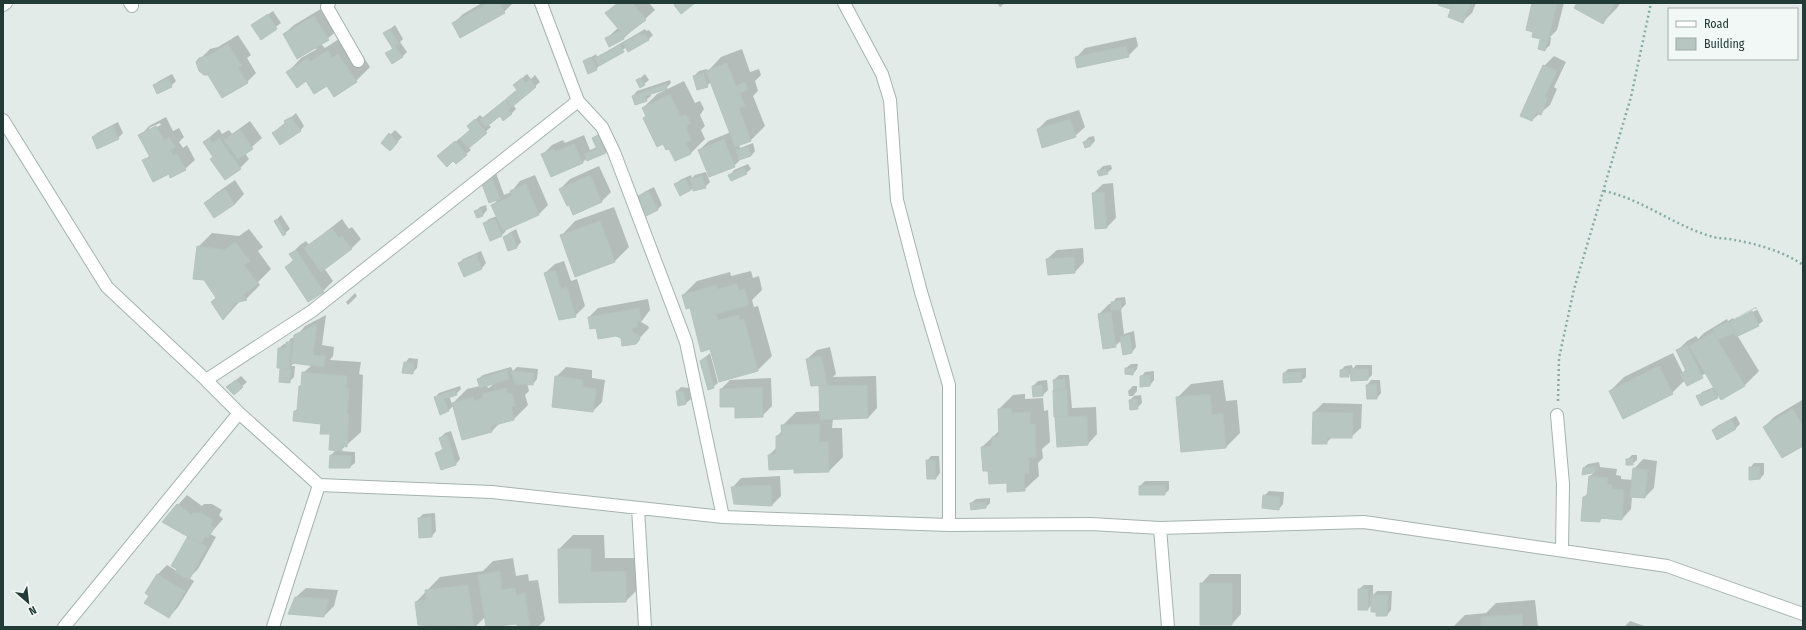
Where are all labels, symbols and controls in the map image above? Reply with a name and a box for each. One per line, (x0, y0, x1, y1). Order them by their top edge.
legend (1668, 8, 1798, 60)
text: Road (1704, 17, 1729, 31)
text: Building (1704, 37, 1745, 51)
north arrow (8, 582, 48, 622)
text: N (26, 603, 38, 618)

